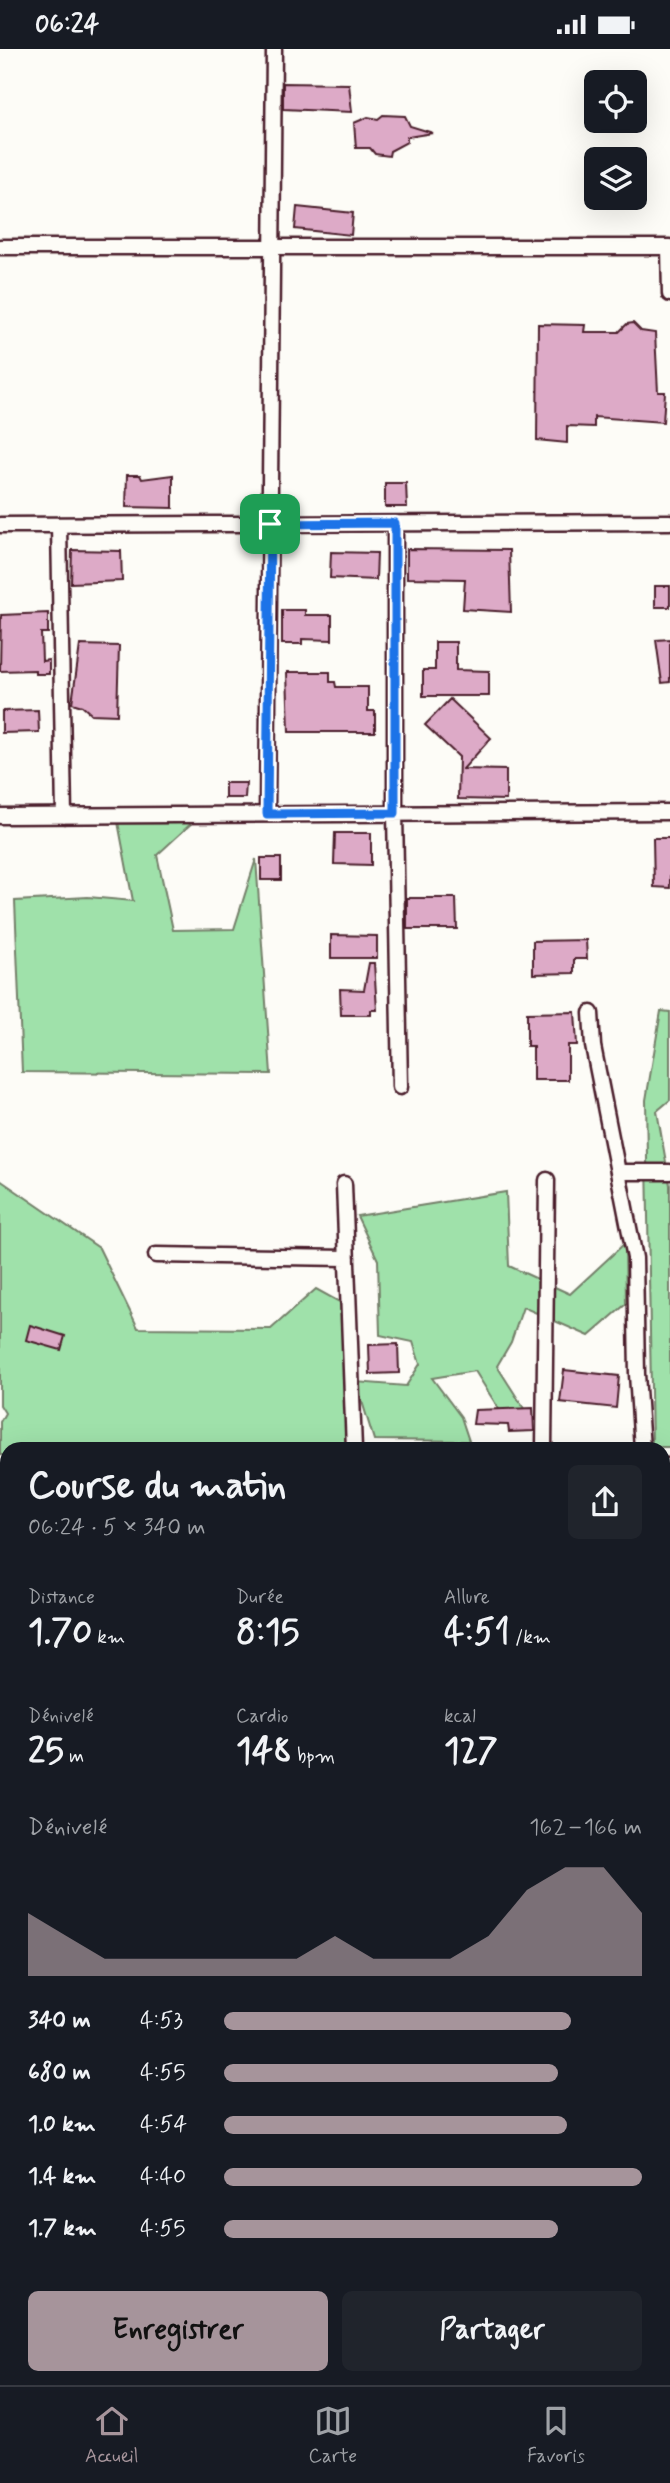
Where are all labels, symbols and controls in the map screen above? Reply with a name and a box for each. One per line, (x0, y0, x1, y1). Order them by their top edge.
text: 06:24 (35, 8, 99, 42)
map controls (584, 70, 647, 210)
button: locate (584, 70, 647, 133)
button: layers (584, 147, 647, 210)
pin (240, 494, 300, 554)
icon: arrive (251, 505, 289, 543)
text: Course du matin (28, 1462, 286, 1511)
button: share (568, 1465, 642, 1539)
text: 06:24 · 5 × 340 m (28, 1513, 206, 1543)
text: Distance (28, 1585, 95, 1610)
text: Durée (236, 1585, 284, 1610)
text: Allure (444, 1585, 490, 1610)
text: 1.70 (28, 1610, 92, 1656)
text: 8:15 (236, 1610, 299, 1656)
text: 4:51 (444, 1610, 510, 1656)
text: km (92, 1625, 125, 1650)
text: /km (510, 1625, 551, 1650)
text: Dénivelé (28, 1704, 94, 1729)
text: Cardio (236, 1704, 288, 1729)
text: kcal (444, 1704, 476, 1729)
text: 25 (28, 1729, 64, 1775)
text: 148 (236, 1729, 292, 1775)
text: 127 (444, 1729, 498, 1775)
text: m (64, 1744, 84, 1769)
text: bpm (292, 1744, 335, 1769)
text: Dénivelé (28, 1813, 107, 1843)
text: 162–166 m (529, 1813, 642, 1843)
text: 340 m (28, 2006, 91, 2036)
text: 4:53 (140, 2006, 183, 2036)
text: 680 m (28, 2058, 91, 2088)
text: 4:55 (140, 2058, 186, 2088)
text: 1.0 km (28, 2110, 96, 2140)
text: 4:54 (140, 2110, 187, 2140)
text: 1.4 km (28, 2162, 96, 2192)
text: 4:40 (140, 2162, 186, 2192)
text: 1.7 km (28, 2214, 97, 2244)
text: 4:55 (140, 2214, 186, 2244)
button: Enregistrer (28, 2291, 328, 2371)
button: Partager (342, 2291, 642, 2371)
tab: Accueil (85, 2402, 138, 2469)
tab: Carte (308, 2402, 357, 2469)
tab: Favoris (527, 2402, 585, 2469)

